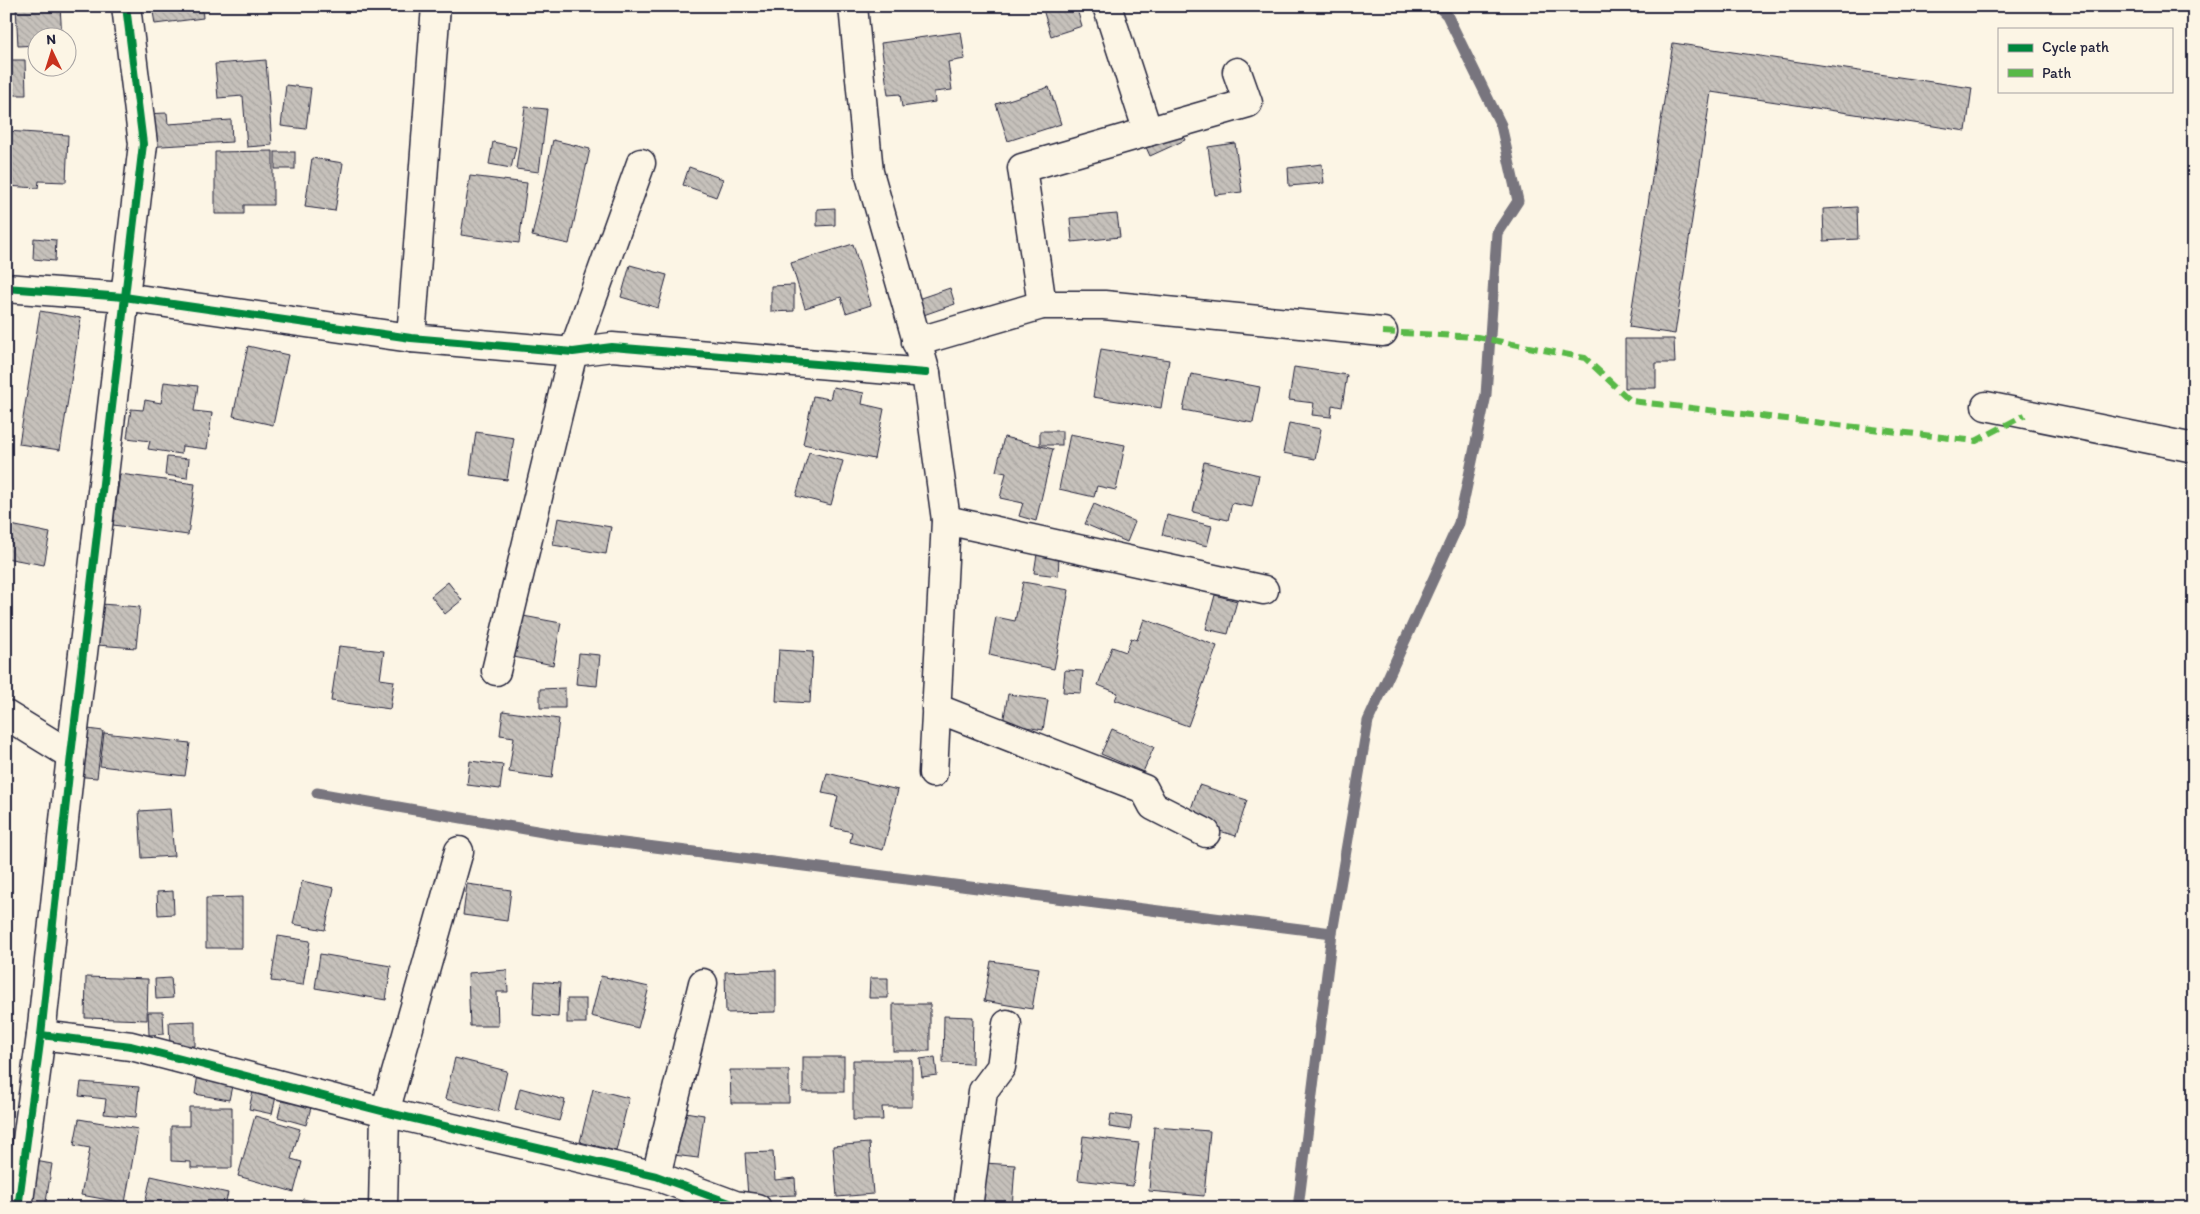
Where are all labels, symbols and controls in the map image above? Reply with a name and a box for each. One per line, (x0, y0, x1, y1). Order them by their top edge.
north arrow (28, 28, 78, 78)
legend (1998, 28, 2172, 92)
text: N (46, 31, 56, 48)
text: Cycle path (2042, 38, 2109, 56)
text: Path (2042, 64, 2071, 82)

